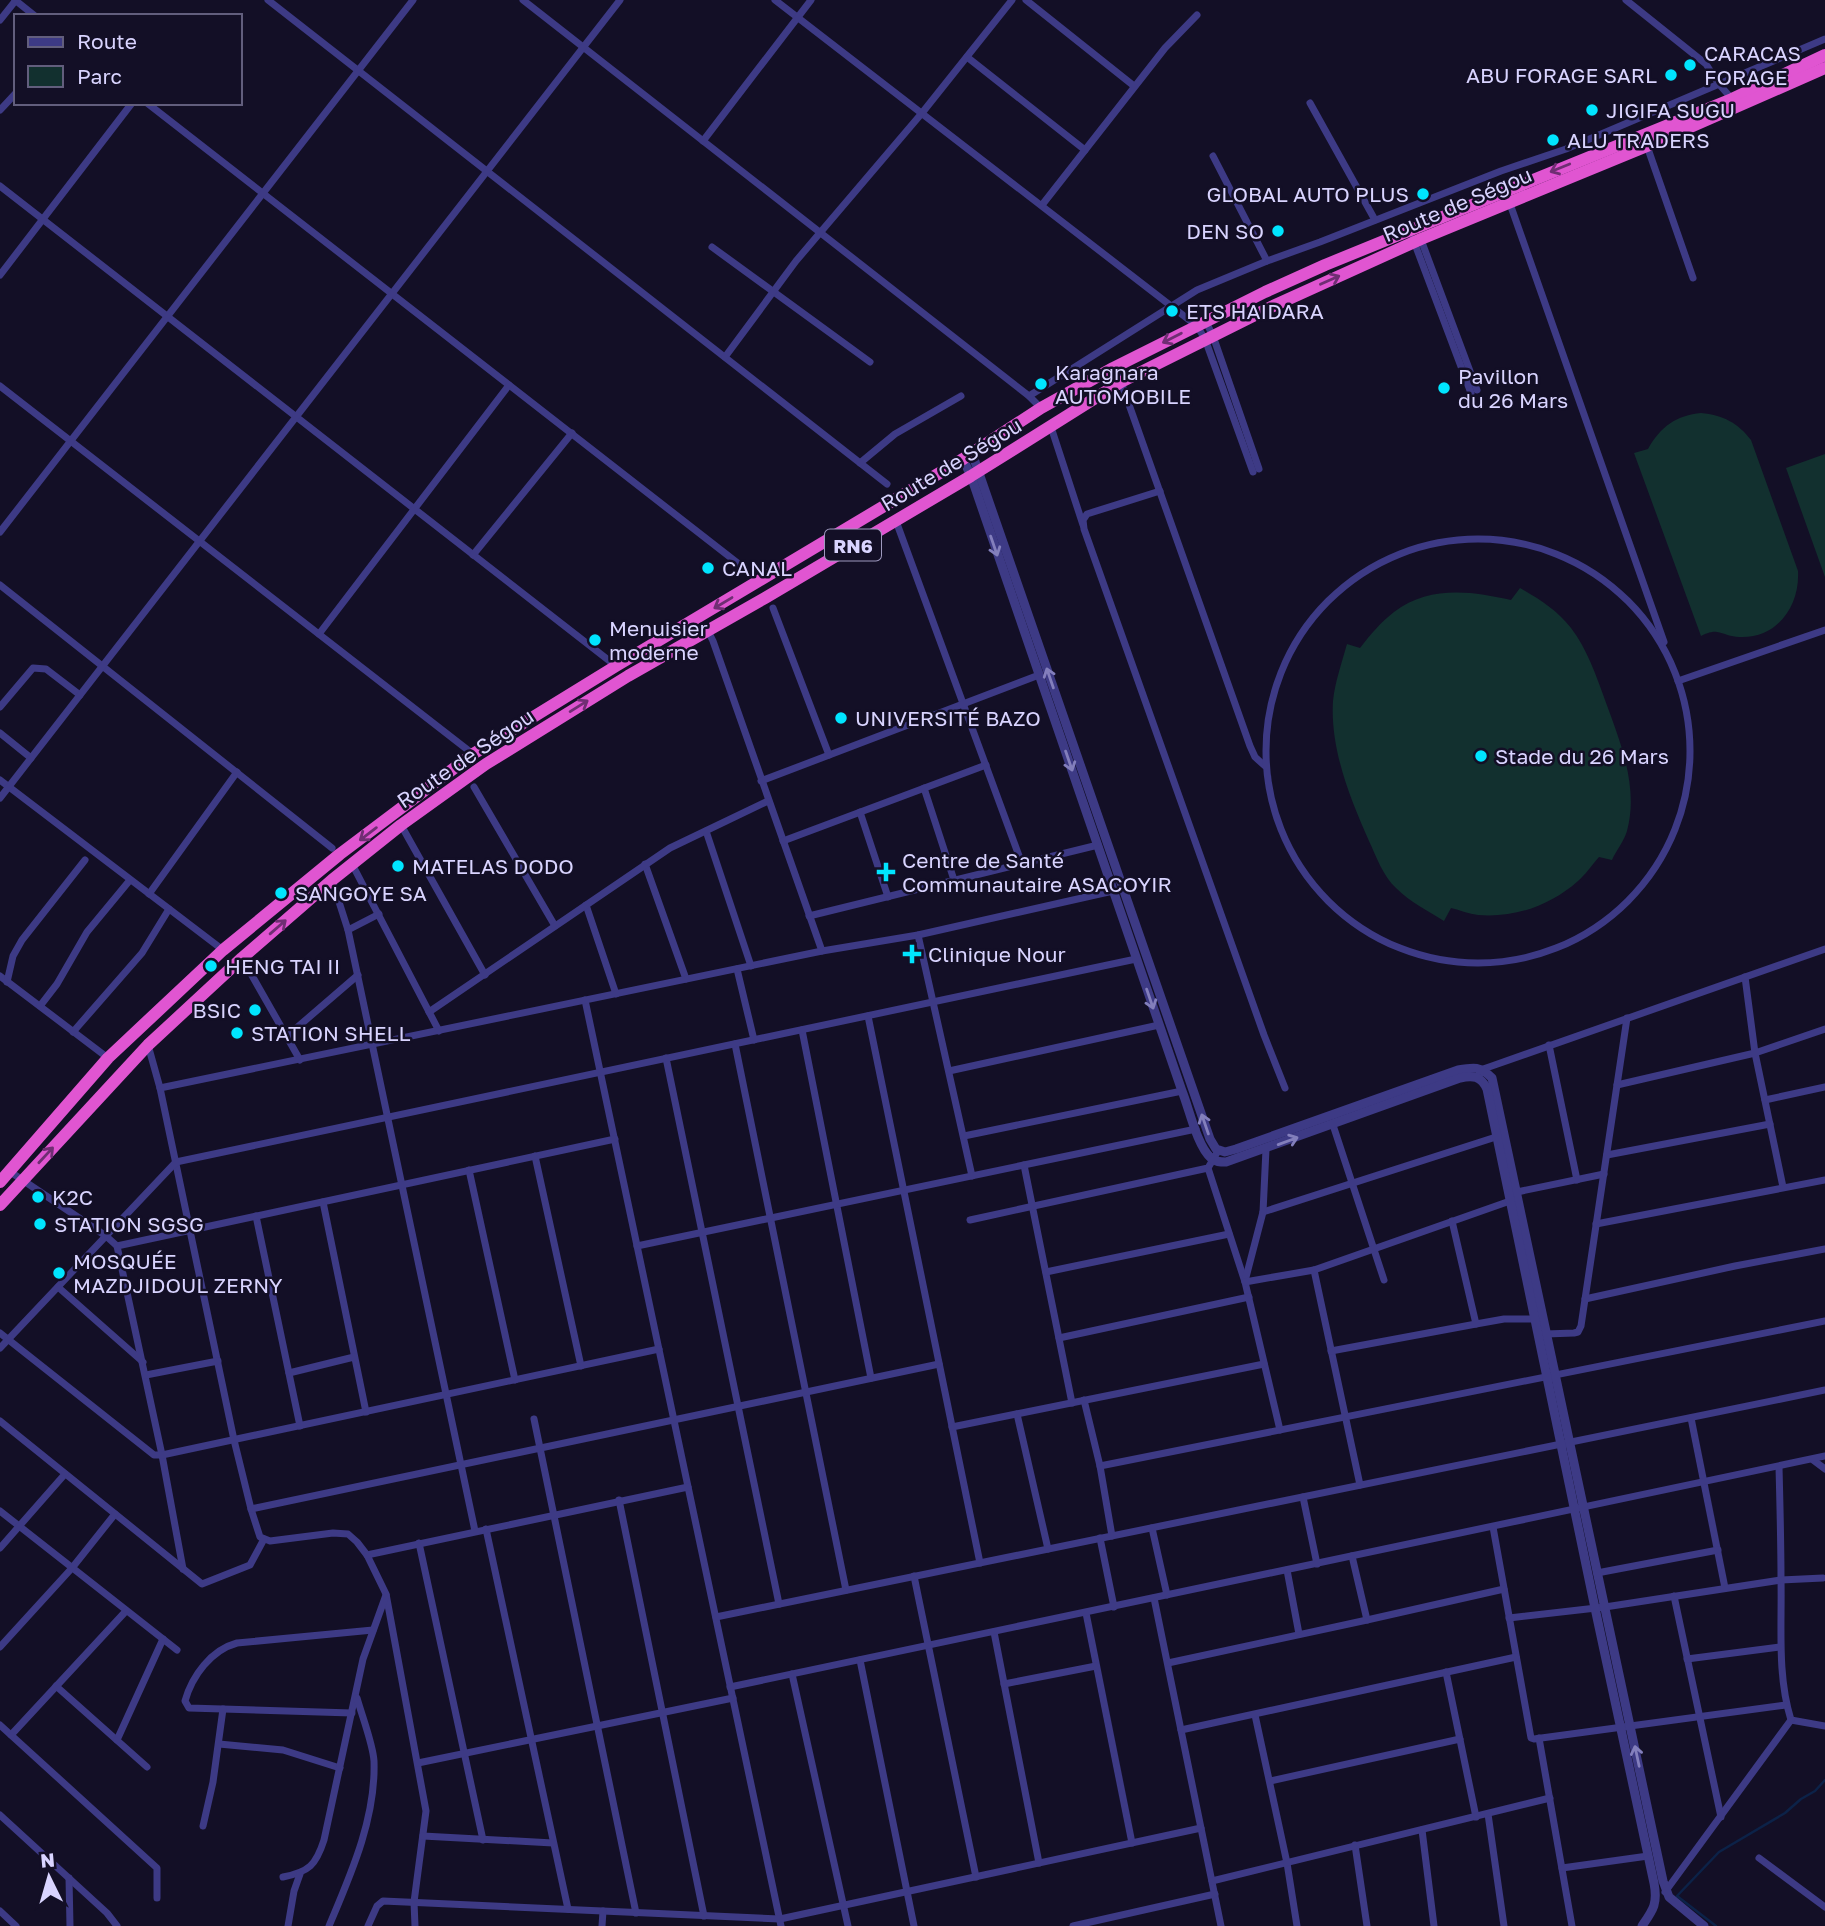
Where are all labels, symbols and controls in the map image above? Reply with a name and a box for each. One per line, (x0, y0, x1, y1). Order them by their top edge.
legend (14, 14, 242, 105)
text: Route (77, 28, 137, 54)
place label: CARACAS FORAGE (1704, 40, 1801, 90)
marker: CARACAS FORAGE (1682, 57, 1698, 73)
place label: ABU FORAGE SARL (1466, 62, 1657, 88)
text: Parc (77, 63, 122, 89)
marker: ABU FORAGE SARL (1663, 67, 1679, 83)
place label: JIGIFA SUGU (1606, 97, 1735, 123)
marker: JIGIFA SUGU (1584, 102, 1600, 118)
place label: ALU TRADERS (1567, 127, 1710, 153)
marker: ALU TRADERS (1545, 132, 1561, 148)
street label: Route de Ségou (1379, 161, 1535, 247)
one-way arrow (1549, 163, 1571, 176)
place label: GLOBAL AUTO PLUS (1207, 181, 1409, 207)
marker: GLOBAL AUTO PLUS (1415, 186, 1431, 202)
place label: DEN SO (1186, 218, 1264, 244)
marker: DEN SO (1270, 223, 1286, 239)
one-way arrow (1319, 273, 1341, 286)
place label: ETS HAIDARA (1186, 298, 1324, 324)
marker: ETS HAIDARA (1164, 303, 1180, 319)
one-way arrow (1162, 332, 1183, 346)
place label: Karagnara AUTOMOBILE (1055, 359, 1191, 409)
place label: Pavillon du 26 Mars (1458, 363, 1568, 413)
marker: Karagnara AUTOMOBILE (1033, 376, 1049, 392)
marker: Pavillon du 26 Mars (1436, 380, 1452, 396)
street label: Route de Ségou (876, 412, 1026, 516)
road number: RN6 (825, 530, 881, 560)
one-way arrow (988, 535, 1001, 557)
place label: CANAL (722, 555, 792, 581)
marker: CANAL (700, 560, 716, 576)
one-way arrow (713, 596, 733, 610)
place label: Menuisier moderne (609, 615, 708, 665)
marker: Menuisier moderne (587, 632, 603, 648)
one-way arrow (1043, 667, 1055, 689)
one-way arrow (569, 699, 589, 713)
street label: Route de Ségou (392, 703, 538, 813)
place label: UNIVERSITÉ BAZO (855, 705, 1041, 731)
marker: UNIVERSITÉ BAZO (833, 710, 849, 726)
place label: Stade du 26 Mars (1495, 743, 1669, 769)
marker: Stade du 26 Mars (1473, 748, 1489, 764)
one-way arrow (1063, 750, 1076, 772)
one-way arrow (359, 827, 378, 841)
place label: Centre de Santé Communautaire ASACOYIR (902, 847, 1172, 897)
place label: MATELAS DODO (412, 853, 574, 879)
marker: MATELAS DODO (390, 858, 406, 874)
marker: Centre de Santé Communautaire ASACOYIR (876, 862, 896, 882)
place label: SANGOYE SA (295, 880, 427, 906)
marker: SANGOYE SA (273, 885, 289, 901)
one-way arrow (269, 919, 287, 935)
place label: Clinique Nour (928, 941, 1066, 967)
marker: Clinique Nour (902, 944, 922, 964)
place label: HENG TAI II (225, 953, 340, 979)
marker: HENG TAI II (203, 958, 219, 974)
one-way arrow (1145, 988, 1157, 1010)
place label: BSIC (193, 997, 241, 1023)
marker: BSIC (247, 1002, 263, 1018)
place label: STATION SHELL (251, 1020, 411, 1046)
marker: STATION SHELL (229, 1025, 245, 1041)
one-way arrow (1198, 1114, 1210, 1136)
one-way arrow (1276, 1134, 1298, 1146)
one-way arrow (37, 1147, 54, 1164)
place label: K2C (52, 1184, 93, 1210)
marker: K2C (30, 1189, 46, 1205)
place label: STATION SGSG (54, 1211, 204, 1237)
marker: STATION SGSG (32, 1216, 48, 1232)
place label: MOSQUÉE MAZDJIDOUL ZERNY (73, 1248, 283, 1298)
marker: MOSQUÉE MAZDJIDOUL ZERNY (51, 1265, 67, 1281)
one-way arrow (1629, 1745, 1643, 1768)
north arrow (14, 1842, 84, 1912)
text: N (39, 1847, 56, 1872)

